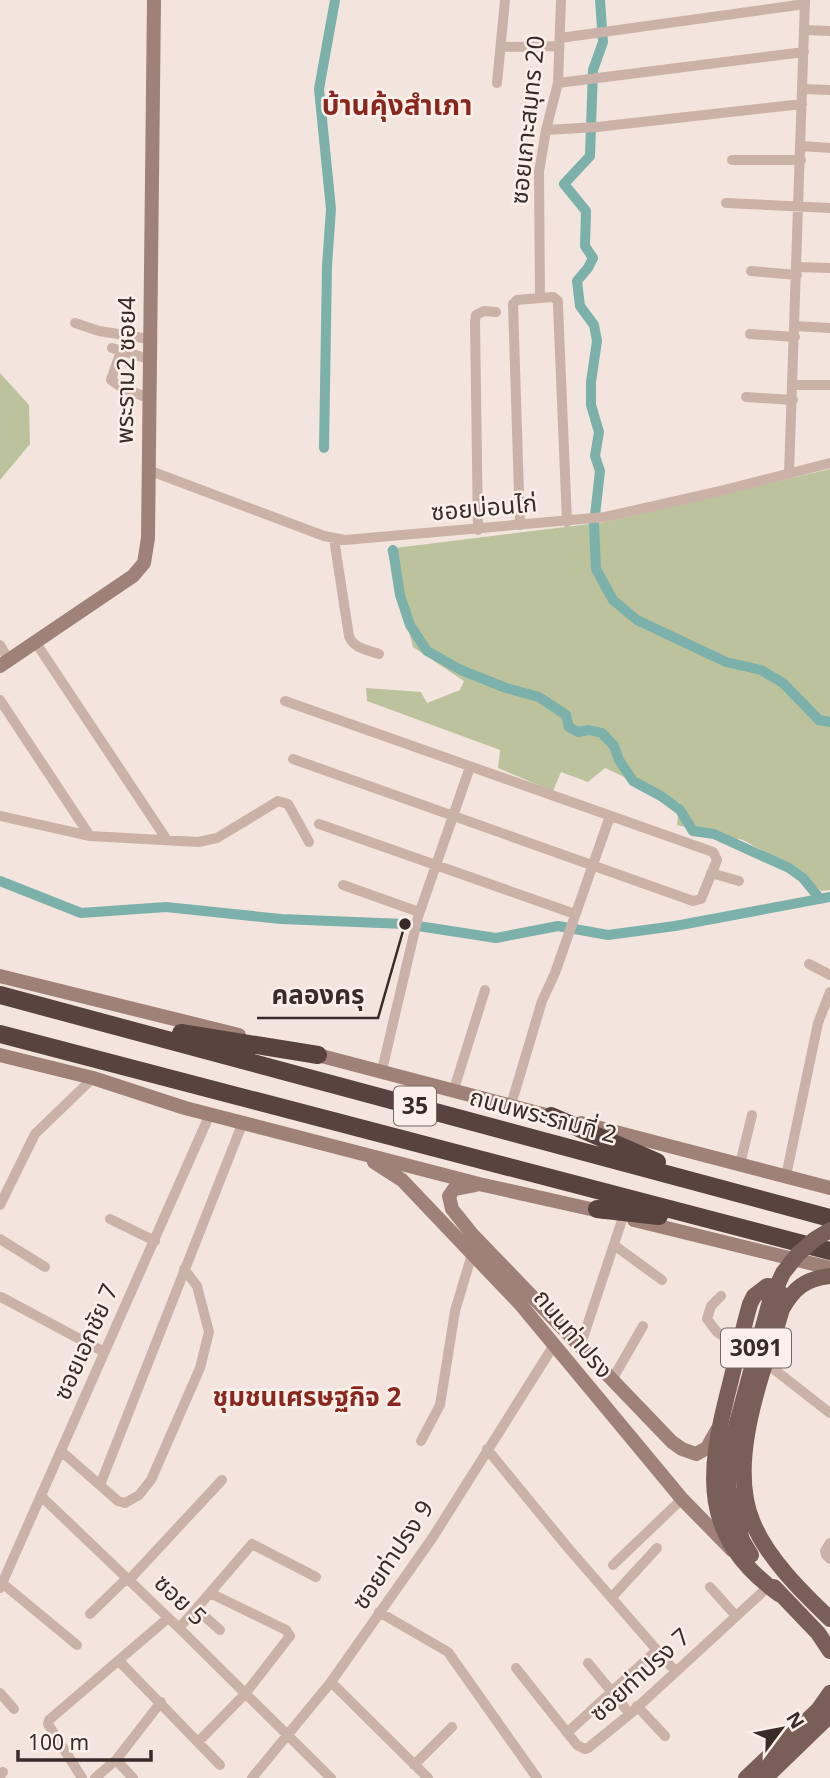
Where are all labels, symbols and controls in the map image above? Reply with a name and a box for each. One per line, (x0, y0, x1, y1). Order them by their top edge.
street label: ซอยเกาะสมุทร 20 (501, 34, 552, 206)
district label: บ้านคุ้งสำเภา (322, 85, 472, 123)
street label: พระราม2 ซอย4 (107, 296, 142, 444)
street label: ซอยบ่อนไก่ (430, 485, 538, 528)
callout: คลองครุ (257, 971, 378, 1018)
text: คลองครุ (272, 976, 364, 1012)
street label: ถนนพระรามที่ 2 (466, 1079, 621, 1150)
road number: 35 (394, 1086, 436, 1126)
street label: ซอยเอกชัย 7 (44, 1278, 125, 1405)
street label: ถนนท่าปรง (527, 1281, 621, 1385)
road number: 3091 (721, 1329, 791, 1368)
district label: ชุมชนเศรษฐกิจ 2 (213, 1378, 402, 1414)
street label: ซอยท่าปรง 9 (343, 1493, 440, 1615)
street label: ซอย 5 (148, 1566, 215, 1632)
street label: ซอยท่าปรง 7 (582, 1620, 696, 1728)
north arrow (746, 1694, 816, 1764)
text: N (780, 1707, 811, 1733)
scale bar (18, 1718, 150, 1762)
text: 100 m (28, 1728, 89, 1756)

